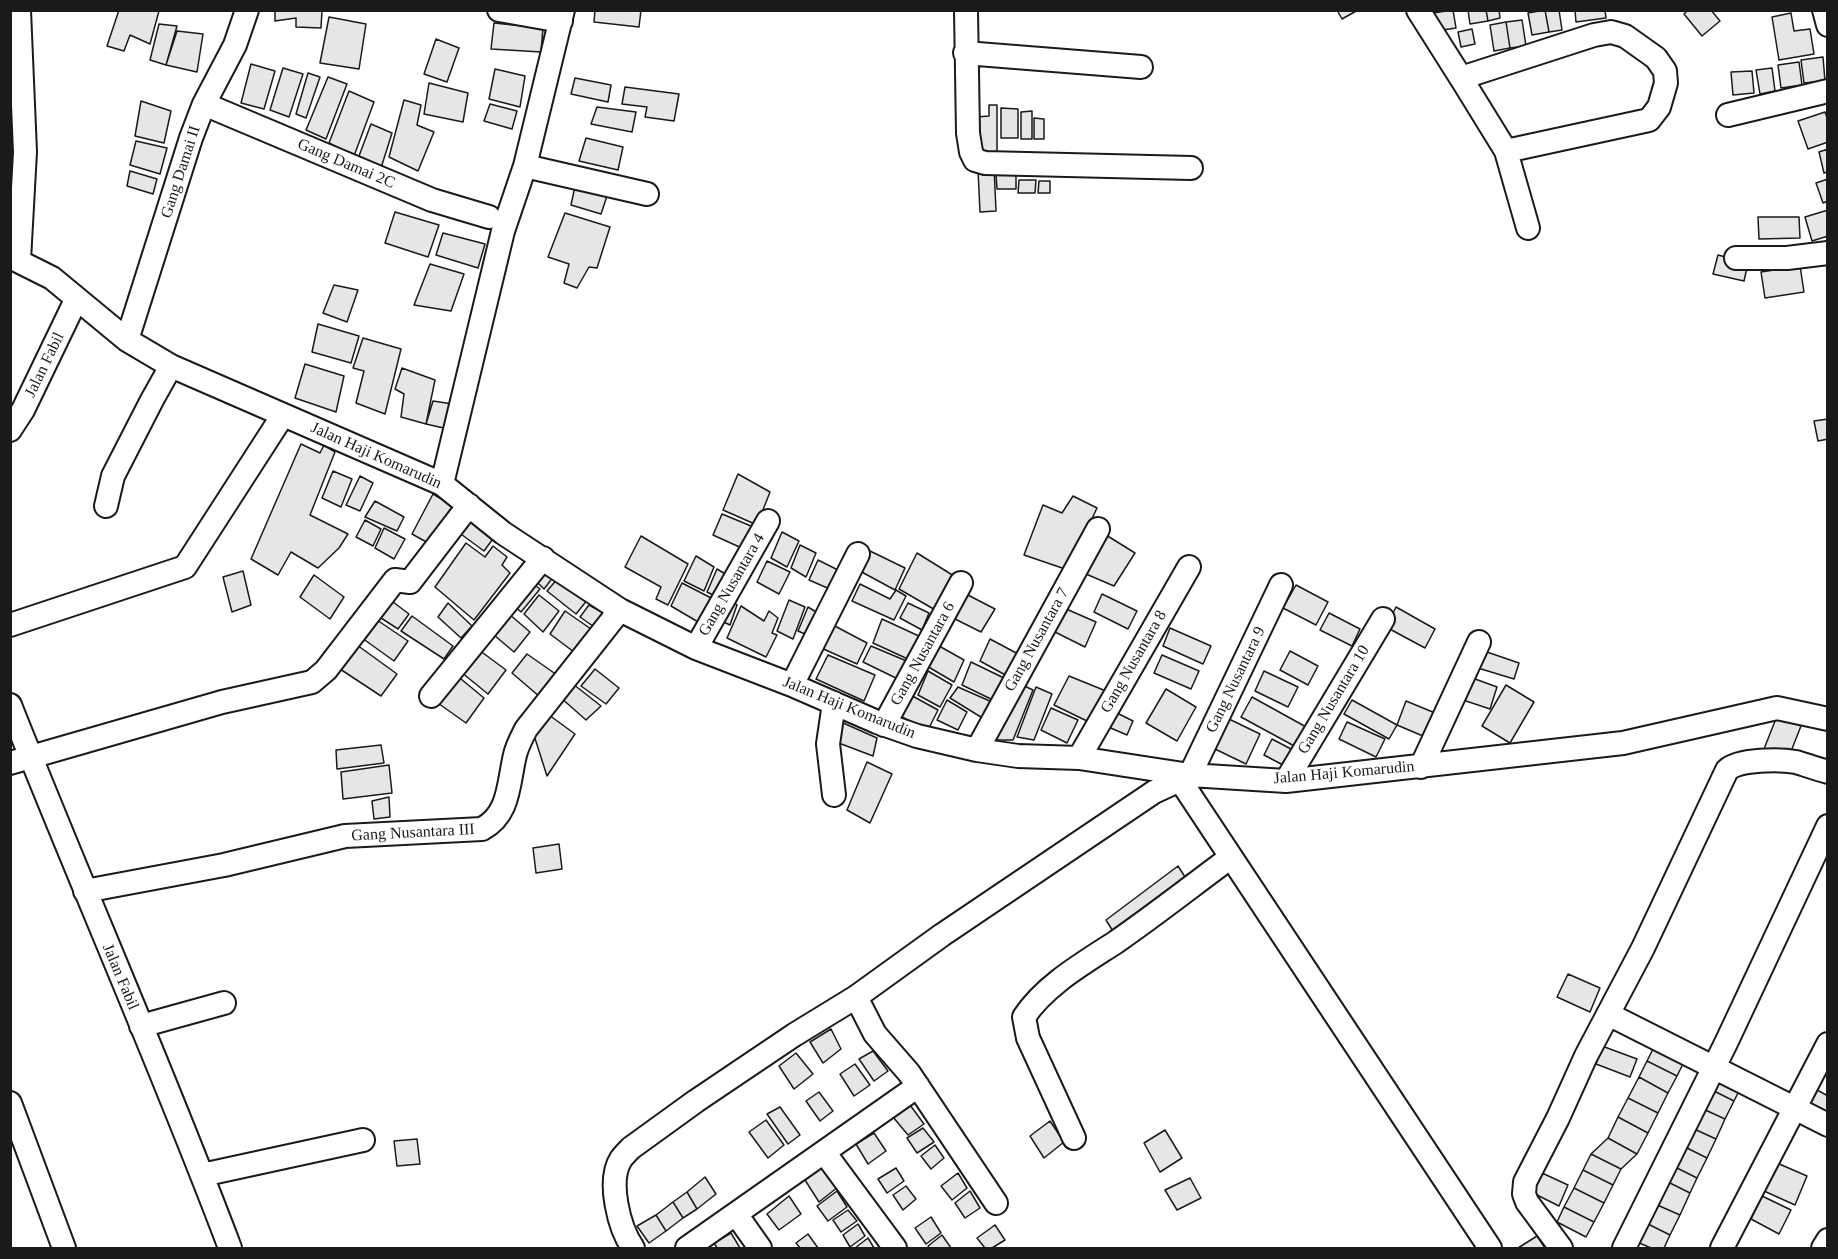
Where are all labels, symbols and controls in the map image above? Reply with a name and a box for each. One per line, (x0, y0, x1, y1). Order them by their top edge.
street label: Gang Damai II (157, 123, 205, 221)
street label: Gang Damai 2C (294, 135, 398, 193)
street label: Jalan Fabil (21, 329, 69, 401)
street label: Jalan Haji Komarudin (308, 418, 444, 494)
street label: Gang Nusantara 4 (695, 530, 769, 640)
street label: Gang Nusantara 7 (1001, 585, 1073, 695)
street label: Gang Nusantara 6 (887, 599, 959, 709)
street label: Gang Nusantara 8 (1097, 607, 1171, 717)
street label: Gang Nusantara 9 (1202, 624, 1270, 736)
street label: Gang Nusantara 10 (1294, 642, 1374, 758)
street label: Jalan Haji Komarudin (780, 673, 918, 743)
street label: Jalan Haji Komarudin (1273, 757, 1415, 789)
street label: Gang Nusantara III (351, 820, 475, 846)
street label: Jalan Fabil (98, 941, 142, 1013)

